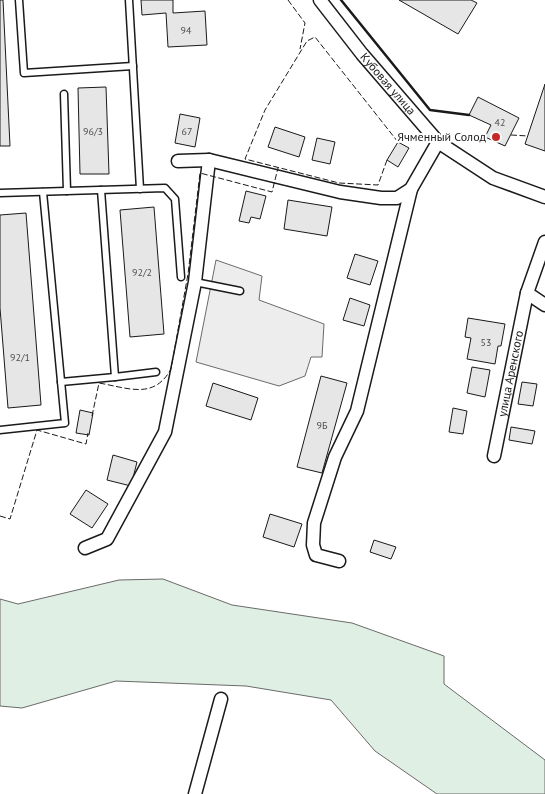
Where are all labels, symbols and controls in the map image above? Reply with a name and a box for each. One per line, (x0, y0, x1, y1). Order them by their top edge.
house number: 94 (181, 24, 192, 37)
street label: Кубовая улица (357, 50, 419, 118)
house number: 42 (495, 116, 505, 129)
house number: 96/3 (83, 125, 103, 138)
house number: 67 (182, 125, 192, 138)
place label: Ячменный Солод (397, 129, 486, 144)
marker: Ячменный Солод (490, 131, 502, 143)
house number: 92/2 (132, 266, 152, 279)
street label: улица Аренского (494, 329, 526, 418)
house number: 53 (481, 336, 491, 349)
house number: 92/1 (10, 351, 30, 364)
house number: 9Б (317, 419, 328, 432)

